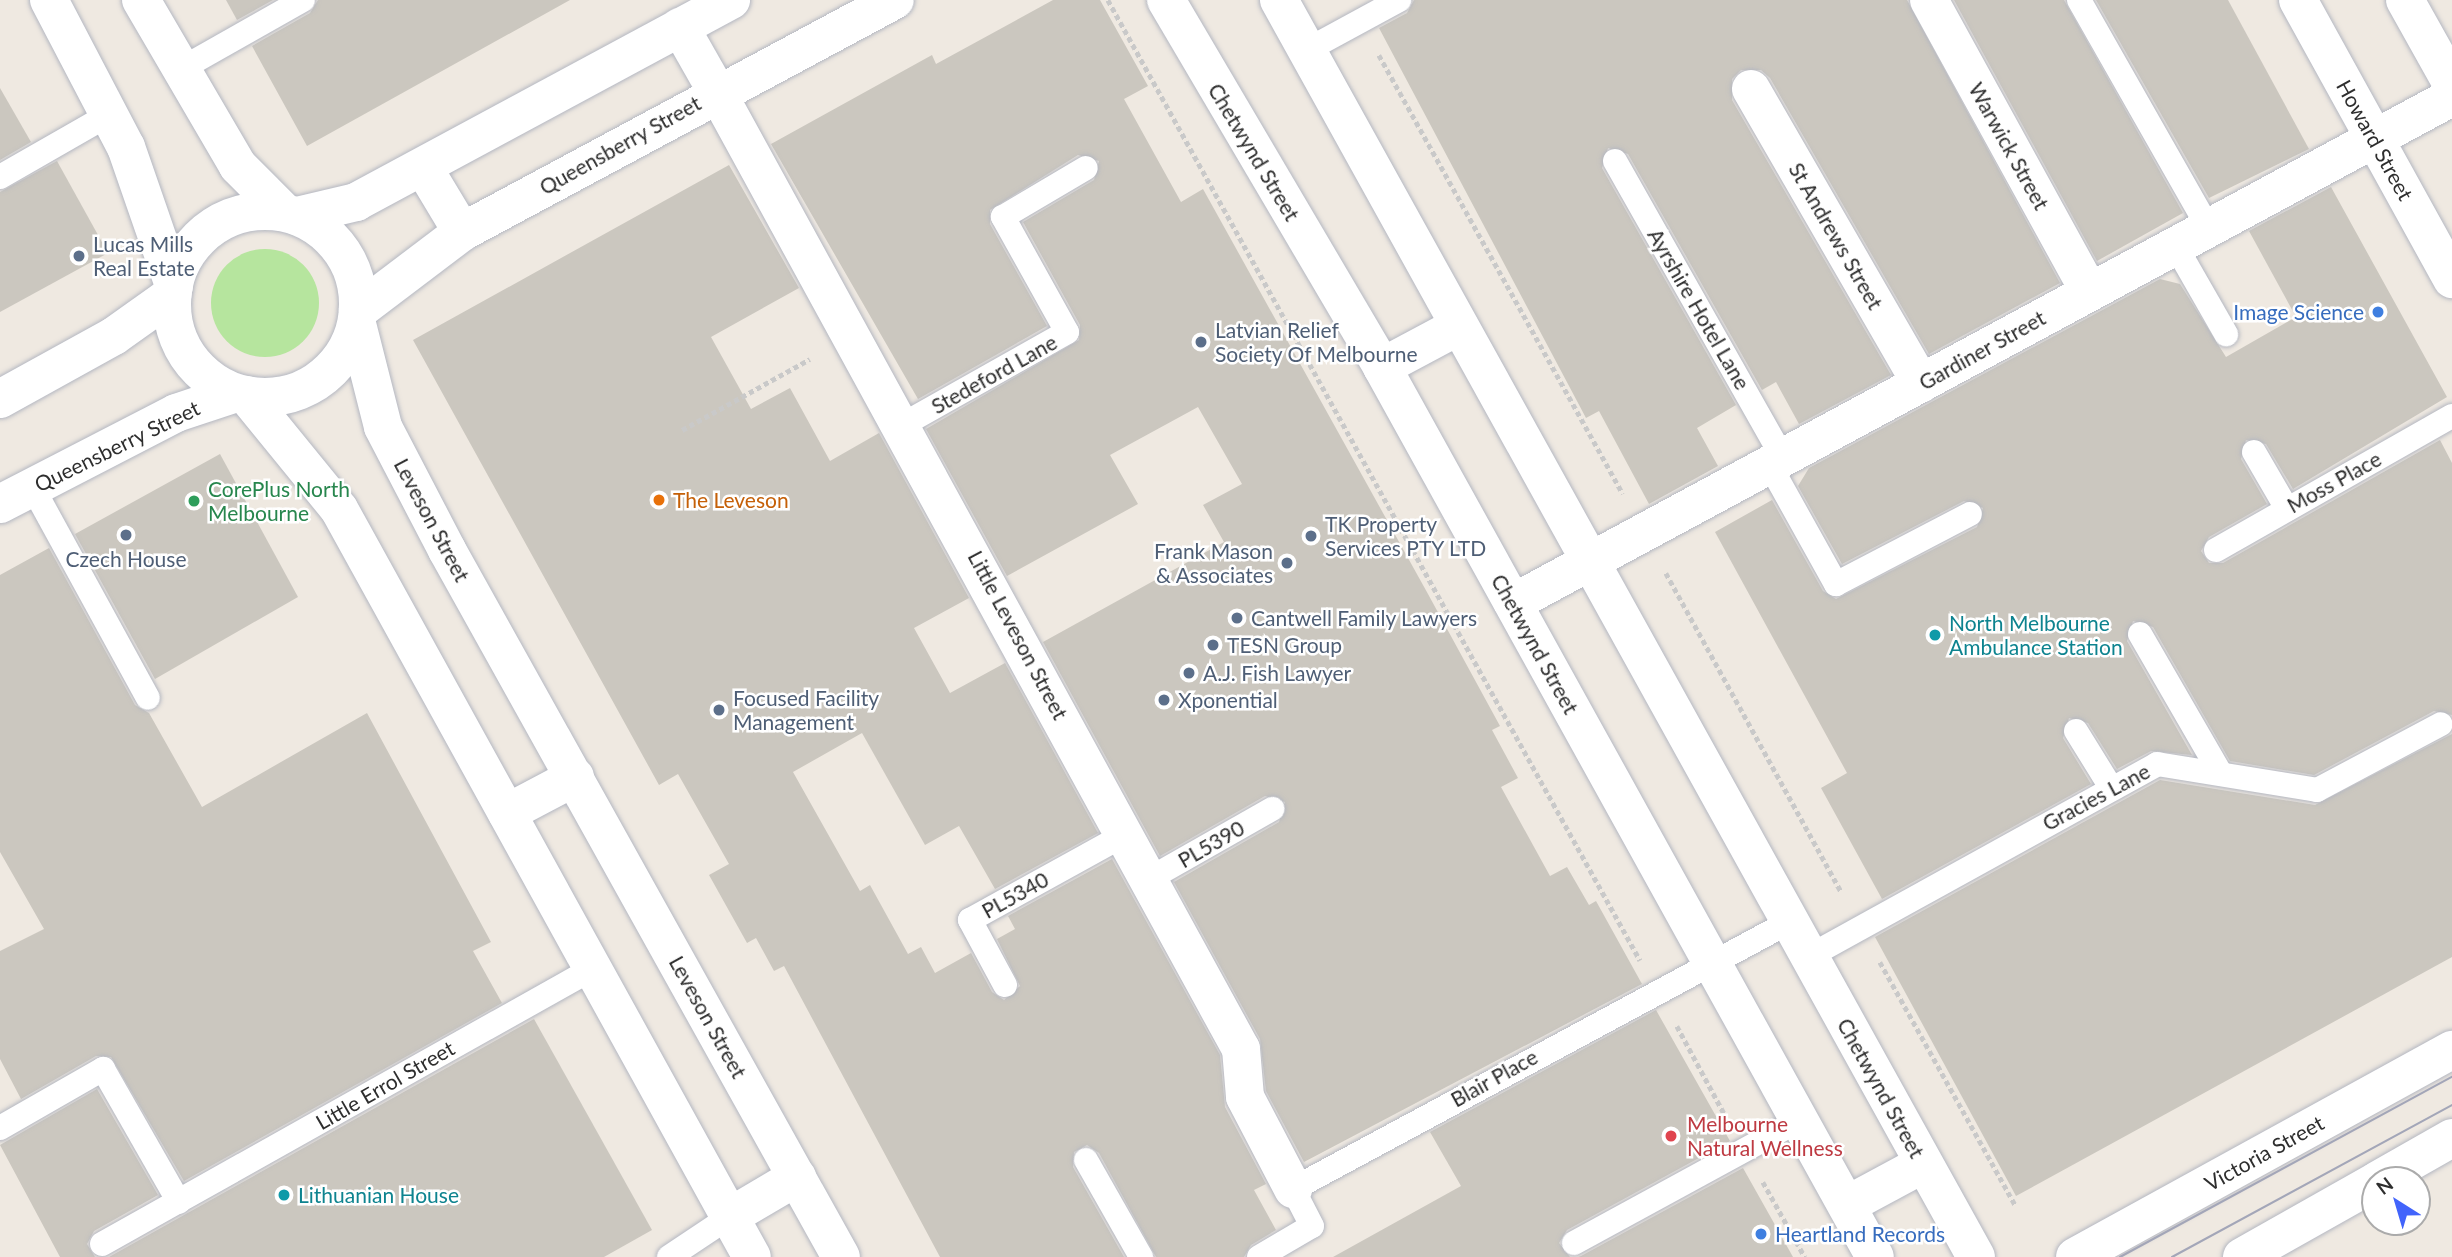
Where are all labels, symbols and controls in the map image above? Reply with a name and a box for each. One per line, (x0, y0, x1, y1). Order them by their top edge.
street label: Howard Street (2332, 75, 2418, 205)
street label: Warwick Street (1964, 78, 2054, 214)
street label: Chetwynd Street (1203, 79, 1305, 225)
street label: Queensberry Street (535, 90, 705, 200)
street label: St Andrews Street (1784, 158, 1888, 314)
street label: Ayrshire Hotel Lane (1643, 224, 1755, 394)
place label: Lucas Mills Real Estate (93, 231, 195, 281)
marker: Lucas Mills Real Estate (71, 248, 87, 264)
place label: Image Science (2233, 299, 2364, 325)
marker: Image Science (2370, 304, 2386, 320)
street label: Gardiner Street (1914, 305, 2050, 395)
place label: Latvian Relief Society Of Melbourne (1215, 317, 1419, 367)
street label: Stedeford Lane (927, 329, 1061, 419)
marker: Latvian Relief Society Of Melbourne (1193, 334, 1209, 350)
street label: Queensberry Street (30, 395, 204, 497)
street label: Moss Place (2283, 446, 2385, 518)
street label: Leveson Street (389, 454, 475, 586)
place label: CorePlus North Melbourne (208, 476, 350, 526)
place label: The Leveson (673, 487, 789, 513)
marker: The Leveson (651, 492, 667, 508)
marker: CorePlus North Melbourne (186, 493, 202, 509)
place label: TK Property Services PTY LTD (1325, 511, 1487, 561)
marker: Czech House (118, 527, 134, 543)
marker: TK Property Services PTY LTD (1303, 528, 1319, 544)
place label: Frank Mason & Associates (1154, 538, 1273, 588)
place label: Czech House (65, 546, 187, 572)
street label: Little Leveson Street (963, 546, 1073, 724)
marker: Frank Mason & Associates (1279, 555, 1295, 571)
street label: Chetwynd Street (1486, 570, 1584, 718)
place label: Cantwell Family Lawyers (1251, 605, 1478, 631)
marker: Cantwell Family Lawyers (1229, 610, 1245, 626)
place label: North Melbourne Ambulance Station (1949, 610, 2123, 660)
marker: North Melbourne Ambulance Station (1927, 627, 1943, 643)
place label: TESN Group (1227, 632, 1342, 658)
marker: TESN Group (1205, 637, 1221, 653)
place label: A.J. Fish Lawyer (1203, 660, 1351, 686)
marker: A.J. Fish Lawyer (1181, 665, 1197, 681)
place label: Focused Facility Management (733, 685, 879, 735)
place label: Xponential (1178, 687, 1278, 713)
marker: Xponential (1156, 692, 1172, 708)
marker: Focused Facility Management (711, 702, 727, 718)
street label: Gracies Lane (2038, 758, 2154, 836)
street label: PL5390 (1173, 815, 1249, 873)
street label: PL5340 (977, 866, 1053, 924)
street label: Leveson Street (664, 951, 752, 1083)
street label: Chetwynd Street (1832, 1014, 1930, 1162)
street label: Little Errol Street (311, 1035, 459, 1135)
street label: Blair Place (1446, 1044, 1542, 1112)
street label: Victoria Street (2200, 1110, 2328, 1196)
place label: Melbourne Natural Wellness (1687, 1111, 1843, 1161)
marker: Melbourne Natural Wellness (1661, 1126, 1681, 1146)
north arrow (2361, 1166, 2431, 1236)
text: N (2371, 1172, 2397, 1199)
place label: Lithuanian House (298, 1182, 459, 1208)
marker: Lithuanian House (276, 1187, 292, 1203)
place label: Heartland Records (1775, 1221, 1945, 1247)
marker: Heartland Records (1753, 1226, 1769, 1242)

